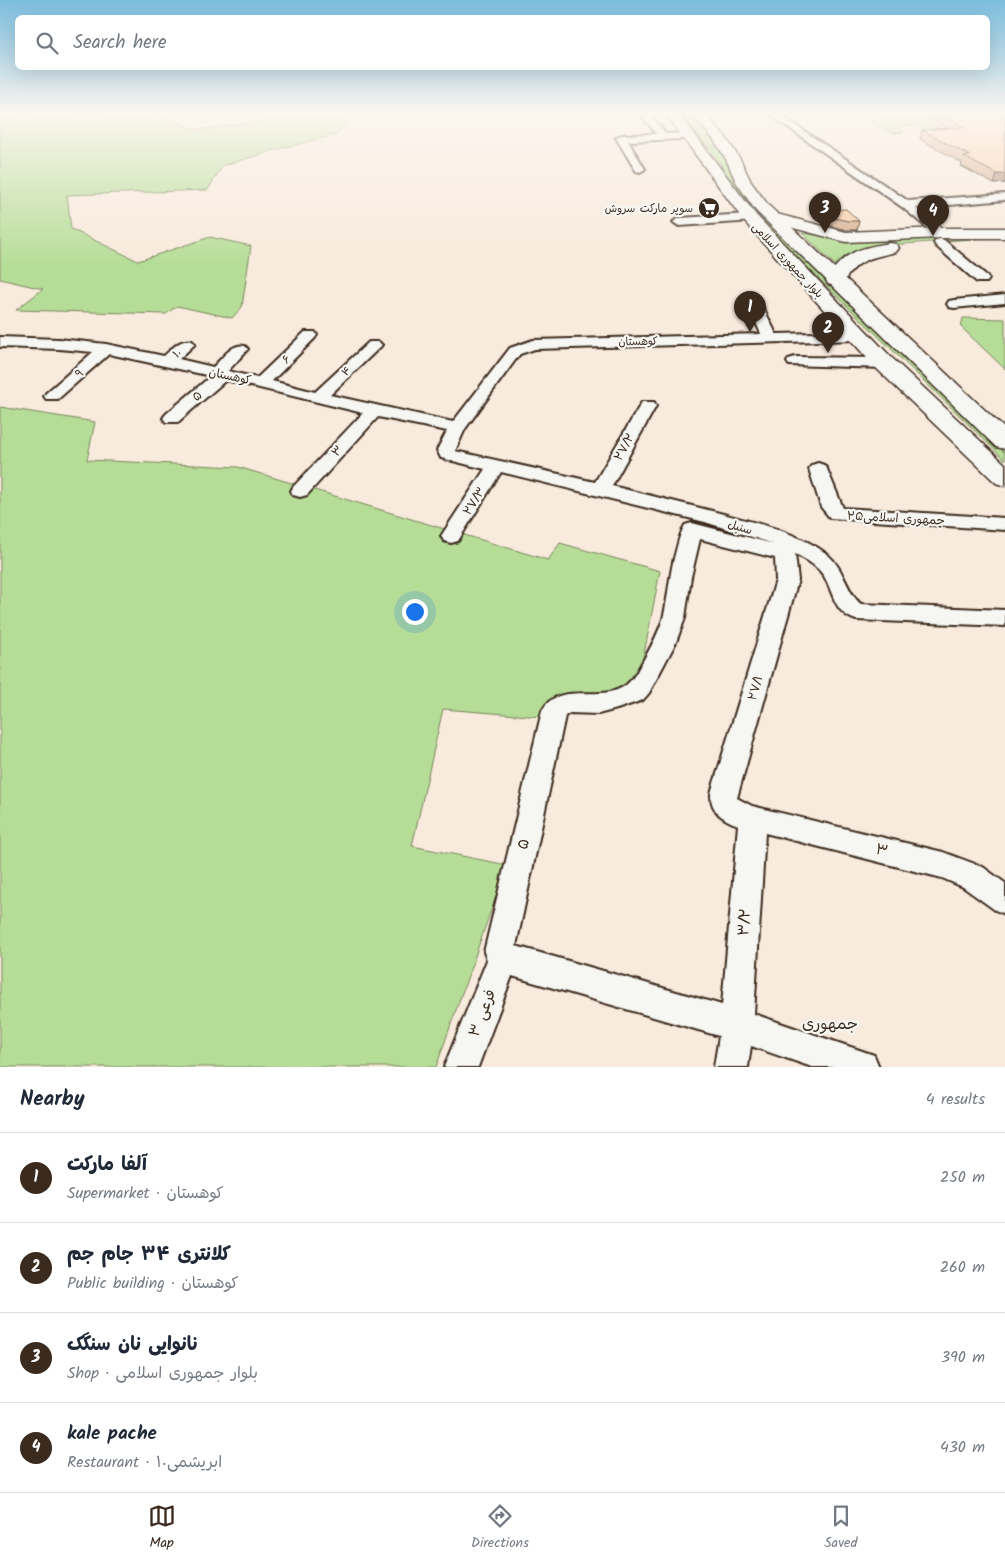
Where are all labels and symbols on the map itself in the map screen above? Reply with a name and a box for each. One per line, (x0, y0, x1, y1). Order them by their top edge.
pin: 3 (809, 192, 841, 233)
pin: 4 (917, 195, 949, 236)
supermarket icon: سوپر مارکت سروش (697, 196, 721, 220)
place label: سوپر مارکت سروش (605, 200, 693, 218)
street label: بلوار جمهوری اسلامی (747, 219, 827, 303)
pin: 1 (734, 291, 766, 332)
pin: 2 (812, 312, 844, 353)
street label: کوهستان (618, 333, 658, 351)
street label: ۱۰ (169, 344, 186, 363)
street label: ۶ (278, 351, 296, 368)
street label: ۴ (338, 362, 356, 381)
street label: کوهستان (207, 363, 253, 390)
street label: ۹ (71, 365, 88, 383)
street label: ۵ (188, 386, 207, 406)
street label: ۲۷/۲ (609, 430, 640, 465)
street label: ۳ (327, 441, 348, 461)
street label: ۲۷/۳ (458, 483, 491, 519)
street label: جمهوری اسلامی۲۵ (846, 506, 945, 531)
street label: سنبل (725, 515, 755, 540)
your location (402, 599, 428, 625)
street label: ۲۷/۱ (743, 673, 768, 703)
street label: ۵ (511, 836, 537, 852)
street label: ۳ (873, 838, 891, 864)
street label: ۳/۲ (732, 907, 758, 937)
street label: فرعی ۳ (463, 986, 503, 1041)
district label: جمهوری (802, 1012, 858, 1037)

